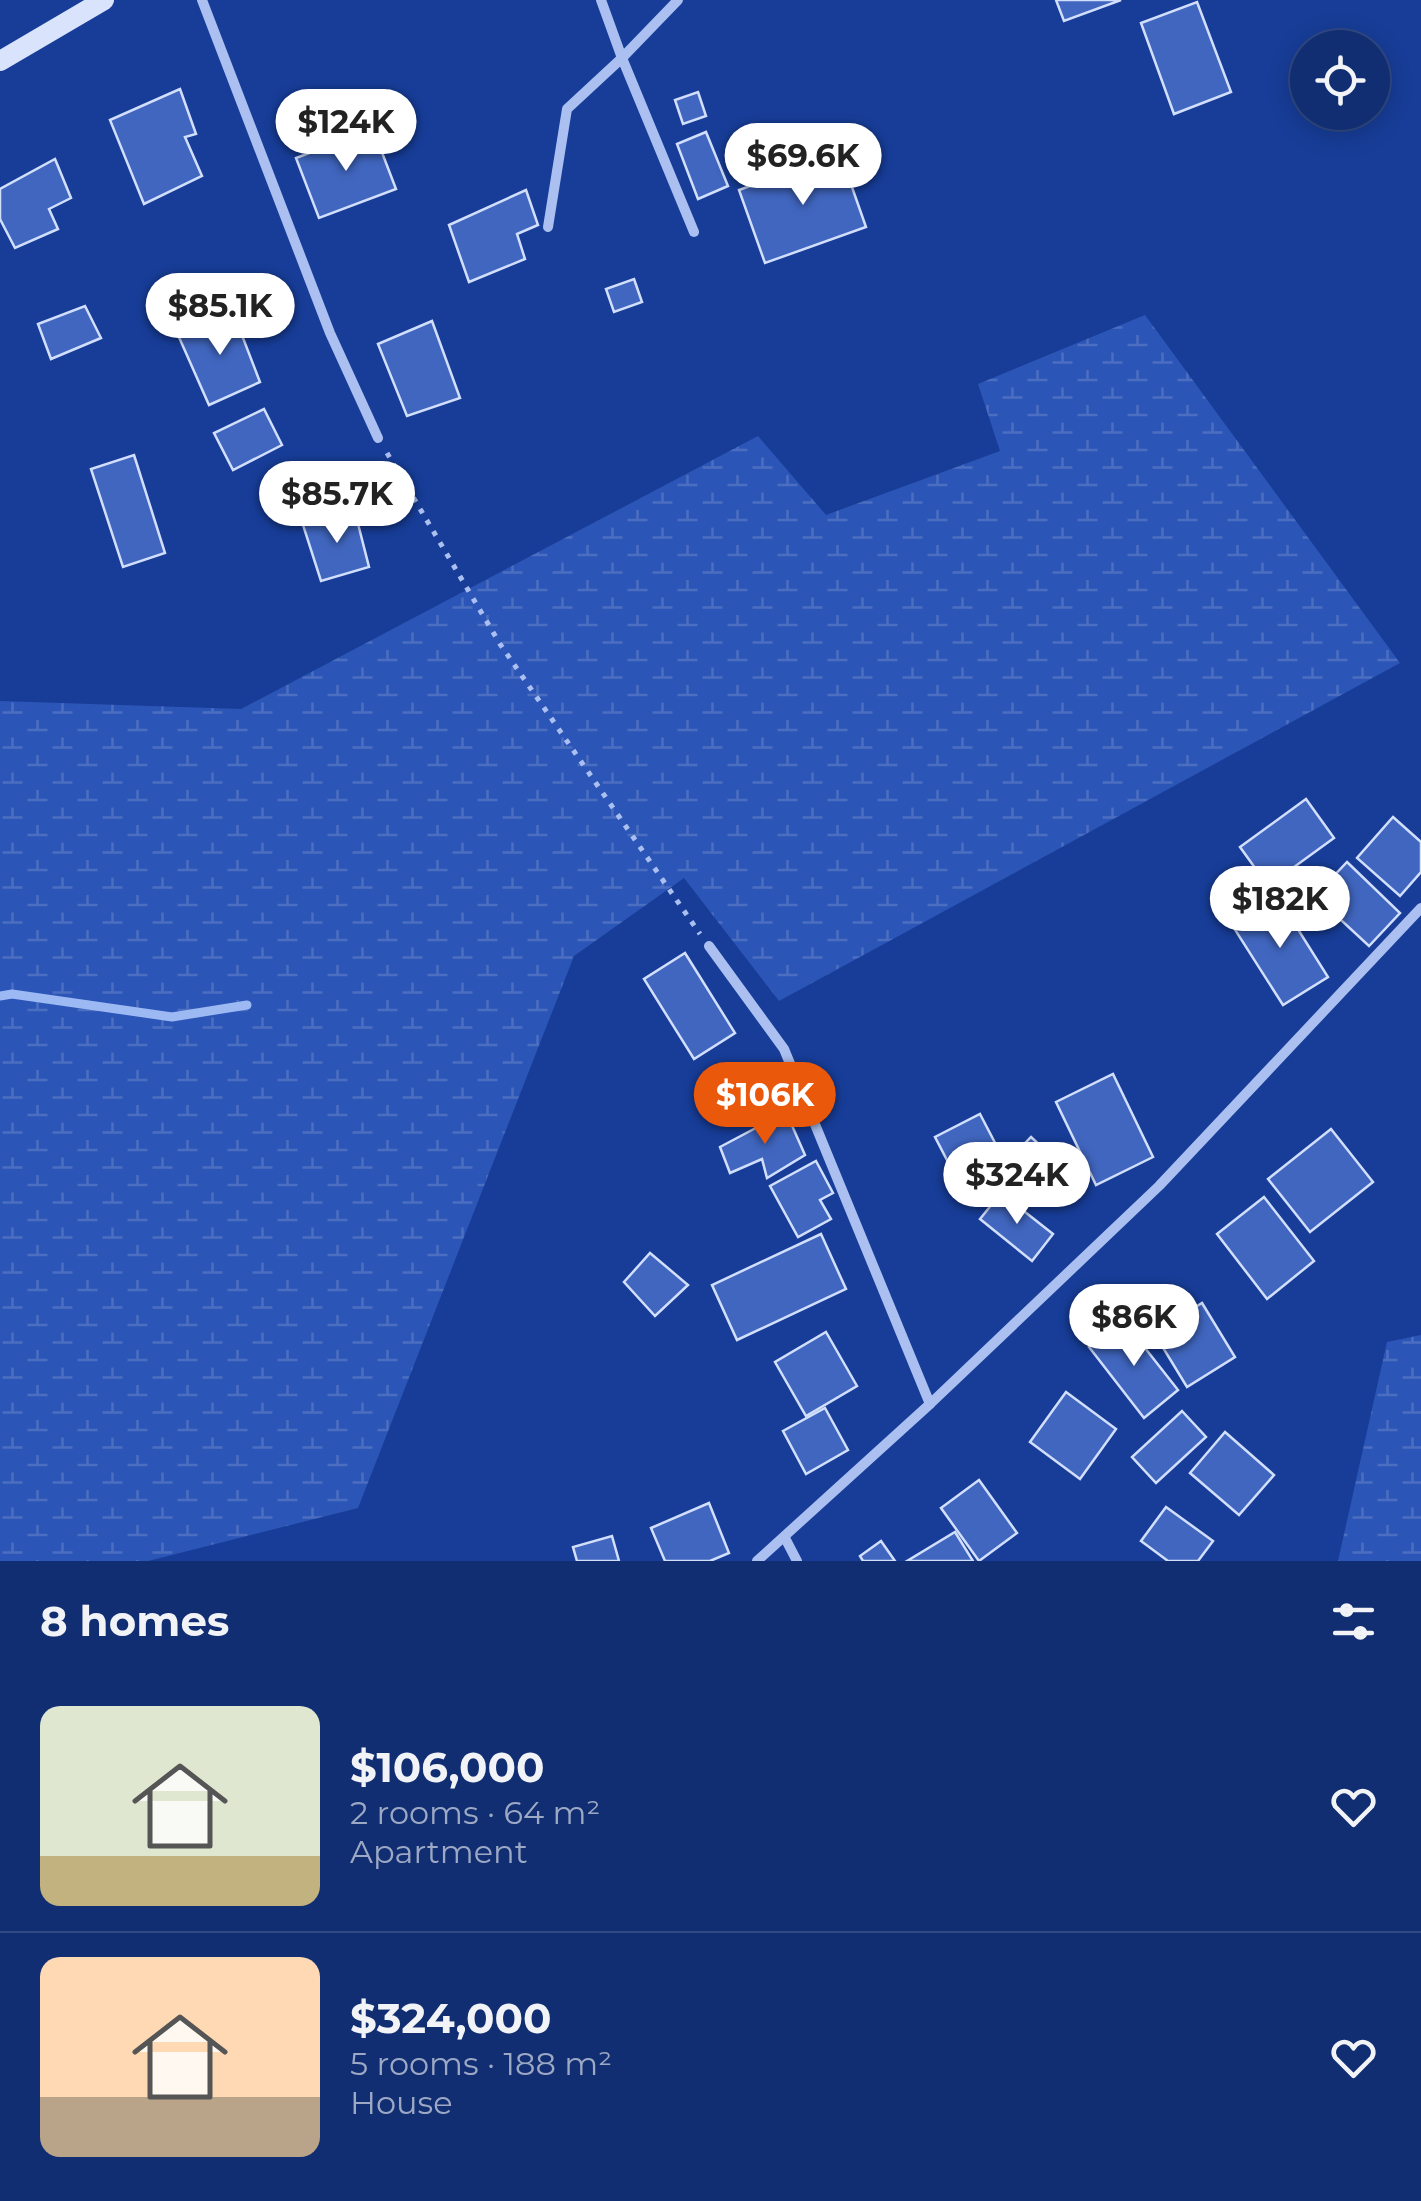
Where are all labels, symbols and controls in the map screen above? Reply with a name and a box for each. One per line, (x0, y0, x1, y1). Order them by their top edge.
map controls (1290, 30, 1390, 130)
button: locate (1290, 30, 1390, 130)
pin: $124K (276, 89, 416, 174)
text: $124K (298, 102, 394, 141)
pin: $69.6K (722, 123, 884, 208)
text: $69.6K (747, 136, 859, 175)
pin: $85.1K (139, 273, 301, 358)
text: $85.1K (168, 286, 272, 325)
pin: $85.7K (256, 461, 418, 546)
text: $85.7K (281, 474, 393, 513)
pin: $182K (1210, 866, 1350, 951)
text: $182K (1232, 879, 1328, 918)
pin: $106K (695, 1062, 835, 1147)
text: $106K (716, 1075, 814, 1114)
pin: $324K (947, 1142, 1087, 1227)
text: $324K (965, 1155, 1069, 1194)
pin: $86K (1075, 1284, 1193, 1369)
text: $86K (1091, 1297, 1177, 1336)
icon: filters (1326, 1594, 1381, 1649)
text: 8 homes (40, 1595, 229, 1647)
text: $106,000 (350, 1741, 545, 1793)
icon: home (120, 1746, 240, 1866)
icon: heart (1326, 1779, 1381, 1834)
text: 2 rooms · 64 m² (350, 1793, 600, 1832)
text: Apartment (350, 1832, 528, 1871)
text: $324,000 (350, 1992, 551, 2044)
icon: home (120, 1997, 240, 2117)
icon: heart (1326, 2030, 1381, 2085)
text: 5 rooms · 188 m² (350, 2044, 612, 2083)
text: House (350, 2083, 453, 2122)

